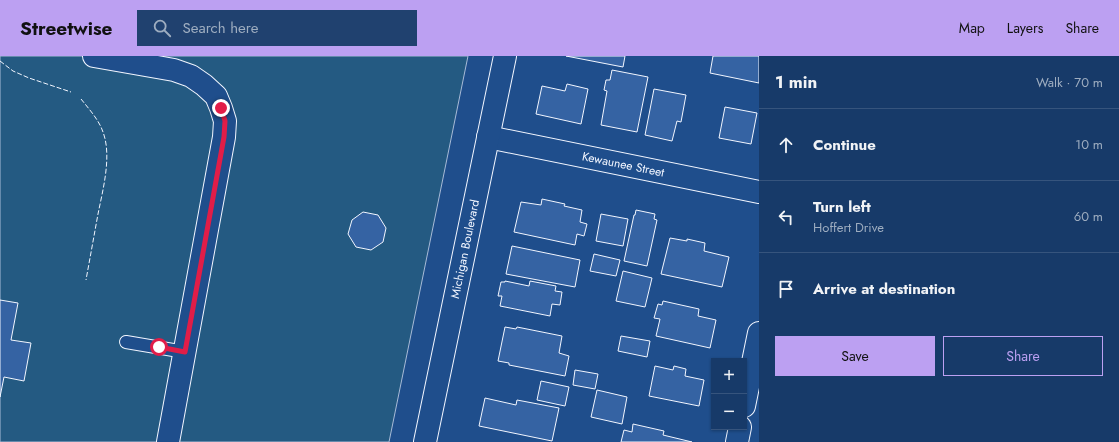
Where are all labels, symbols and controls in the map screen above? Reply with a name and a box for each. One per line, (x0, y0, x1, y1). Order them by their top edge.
search box (137, 10, 417, 46)
text: Streetwise (20, 15, 113, 42)
icon: search (151, 17, 173, 39)
text: Search here (183, 17, 258, 39)
text: Map (959, 18, 985, 38)
text: Layers (1007, 18, 1043, 38)
text: Share (1065, 18, 1099, 38)
text: 1 min (775, 70, 817, 94)
text: Walk · 70 m (1036, 73, 1103, 92)
route end (212, 99, 230, 117)
icon: ahead (775, 134, 797, 156)
text: Continue (813, 134, 876, 156)
text: 10 m (1075, 135, 1103, 154)
street label: Kewaunee Street (580, 147, 666, 182)
text: Turn left (813, 196, 871, 218)
street label: Michigan Boulevard (446, 198, 484, 300)
icon: left (775, 206, 797, 228)
text: 60 m (1074, 207, 1103, 226)
text: Hoffert Drive (813, 218, 884, 237)
icon: arrive (775, 278, 797, 300)
text: Arrive at destination (813, 278, 955, 300)
button: Save (775, 336, 935, 376)
button: Share (943, 336, 1103, 376)
route start (150, 338, 168, 356)
map controls (711, 358, 747, 430)
button: + (711, 358, 747, 394)
button: − (711, 394, 747, 430)

